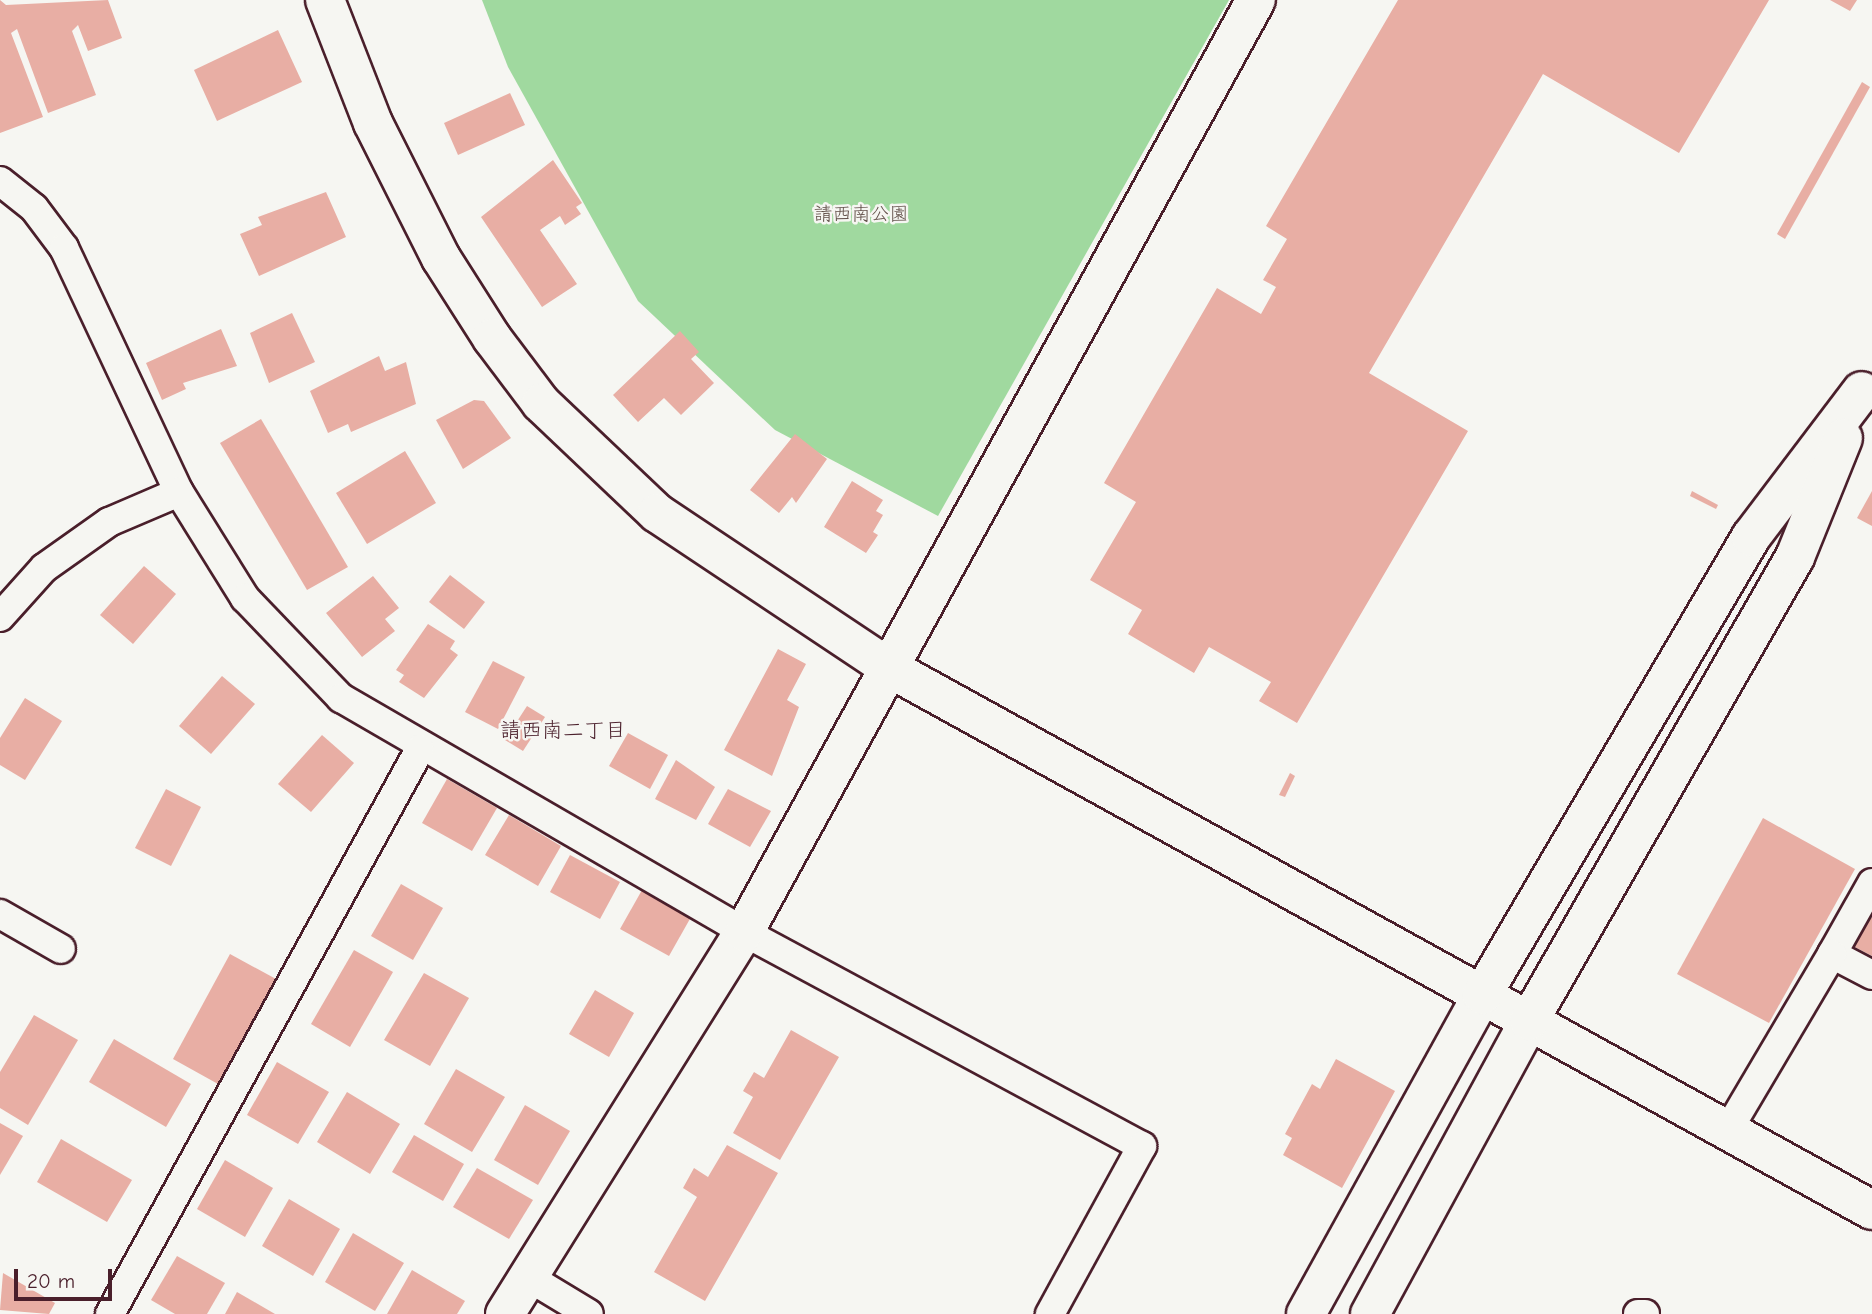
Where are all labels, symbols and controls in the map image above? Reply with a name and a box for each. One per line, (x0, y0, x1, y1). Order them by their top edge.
park label: 請西南公園 (814, 204, 908, 226)
district label: 請西南二丁目 (500, 717, 626, 743)
scale bar (18, 1254, 116, 1298)
text: 20 m (27, 1269, 75, 1293)

